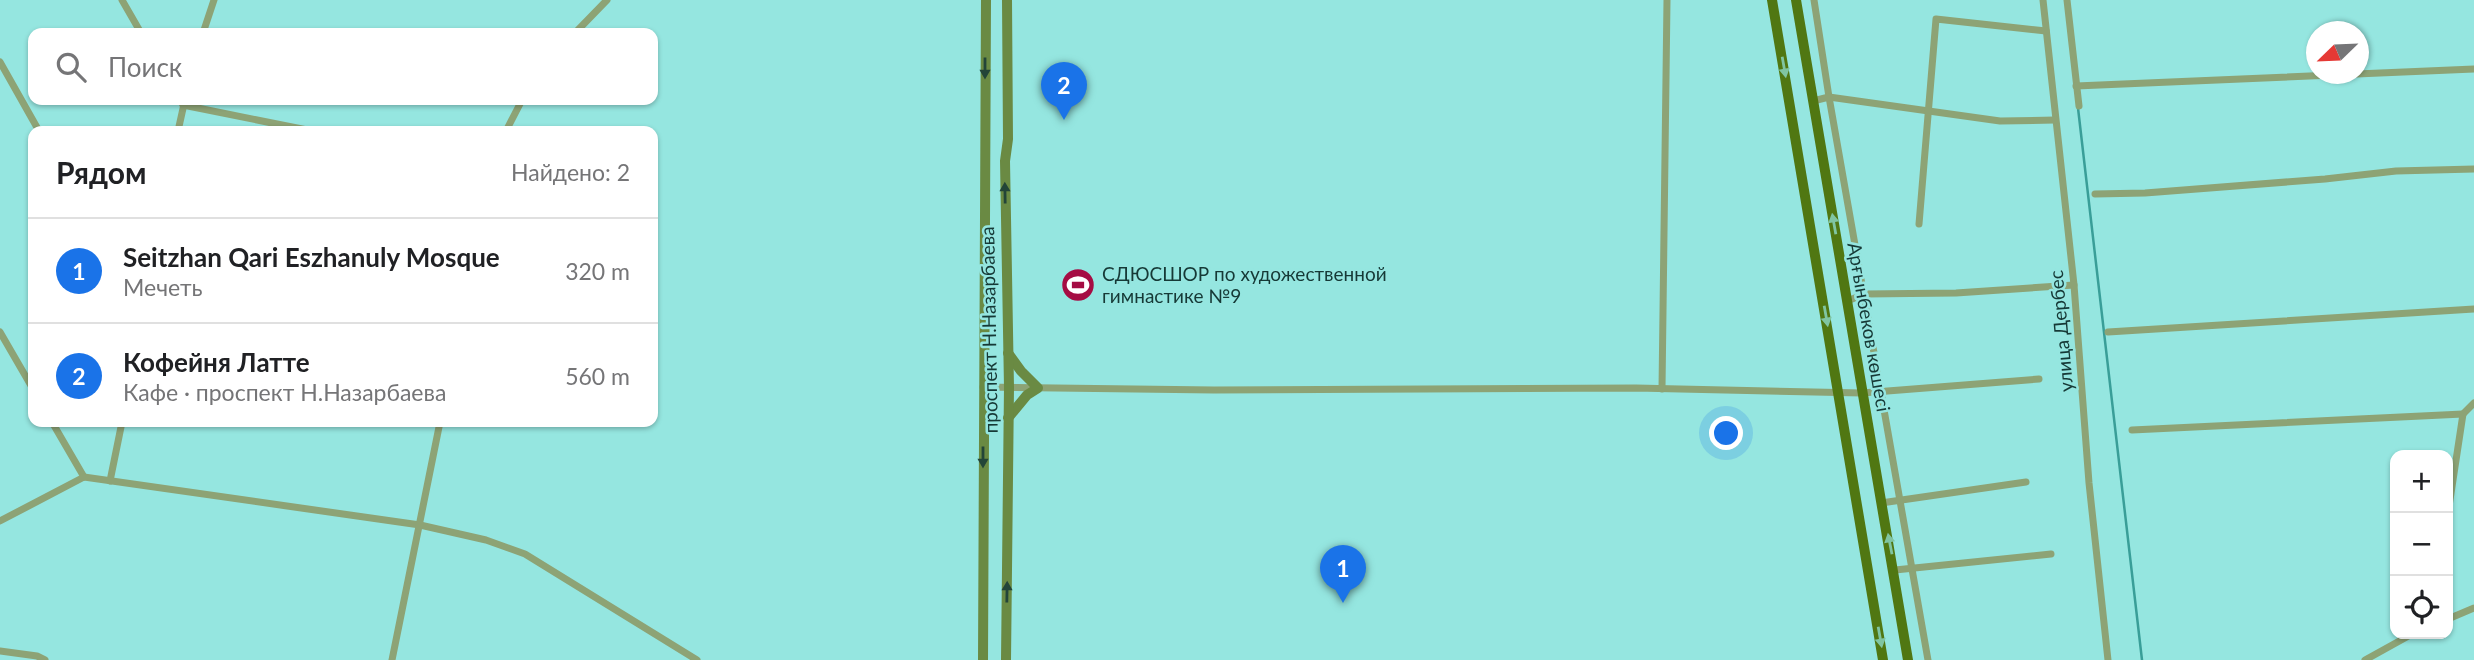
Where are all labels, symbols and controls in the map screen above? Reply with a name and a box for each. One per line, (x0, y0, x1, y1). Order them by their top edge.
north arrow (2306, 21, 2369, 84)
search box (28, 28, 658, 105)
icon: search (52, 48, 90, 86)
text: Поиск (108, 51, 182, 83)
one-way arrow (1779, 56, 1790, 78)
one-way arrow (979, 57, 991, 79)
pin: 2 (1041, 62, 1087, 120)
text: Рядом (56, 154, 146, 190)
text: Найдено: 2 (511, 158, 630, 186)
one-way arrow (999, 182, 1011, 204)
one-way arrow (1828, 212, 1839, 234)
street label: проспект Н.Назарбаева (975, 226, 1002, 434)
street label: Арғынбеков көшесі (1843, 240, 1896, 413)
text: Seitzhan Qari Eszhanuly Mosque (123, 241, 500, 273)
text: 1 (72, 257, 86, 285)
text: 320 m (565, 257, 630, 285)
place label: СДЮСШОР по художественной гимнастике №9 (1102, 262, 1387, 307)
sports icon: СДЮСШОР по художественной гимнастике №9 (1059, 266, 1097, 304)
street label: улица Дербес (2044, 269, 2077, 393)
text: Мечеть (123, 273, 203, 301)
one-way arrow (1820, 305, 1831, 327)
text: Кофейня Латте (123, 346, 310, 378)
text: 2 (72, 362, 86, 390)
text: 560 m (565, 362, 630, 390)
text: Кафе · проспект Н.Назарбаева (123, 378, 446, 406)
your location (1709, 416, 1743, 450)
one-way arrow (977, 446, 989, 468)
map controls (2390, 450, 2453, 639)
button: + (2390, 450, 2453, 513)
button: − (2390, 513, 2453, 576)
one-way arrow (1884, 533, 1895, 555)
pin: 1 (1320, 545, 1366, 603)
button: locate (2390, 576, 2453, 639)
one-way arrow (1001, 581, 1013, 603)
one-way arrow (1874, 626, 1885, 648)

